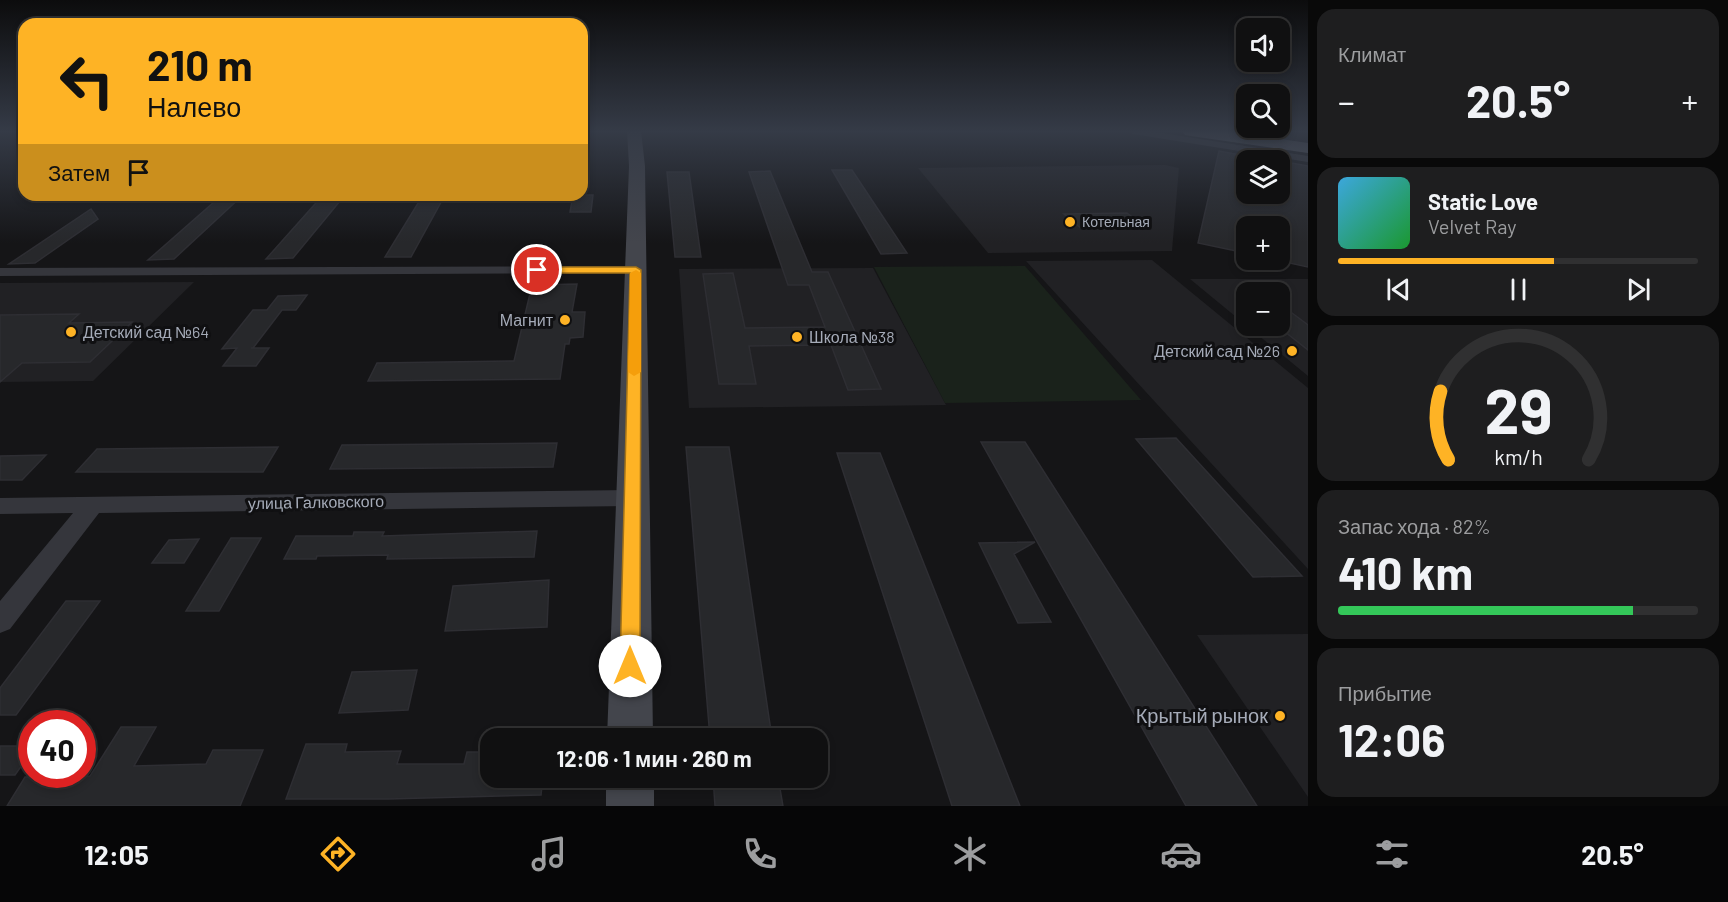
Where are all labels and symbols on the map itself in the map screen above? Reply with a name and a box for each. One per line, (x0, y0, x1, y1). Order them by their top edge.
place label: Котельная (1082, 213, 1150, 230)
marker: Котельная (1063, 215, 1077, 229)
pin (511, 244, 562, 295)
place label: Магнит (500, 310, 554, 329)
marker: Магнит (558, 313, 572, 327)
place label: Детский сад №64 (83, 322, 209, 341)
marker: Детский сад №64 (64, 325, 78, 339)
place label: Школа №38 (809, 327, 895, 346)
marker: Школа №38 (790, 330, 804, 344)
place label: Детский сад №26 (1154, 341, 1280, 360)
marker: Детский сад №26 (1285, 344, 1299, 358)
street label: улица Галковского (248, 491, 384, 512)
position arrow (598, 634, 662, 698)
place label: Крытый рынок (1136, 703, 1268, 727)
marker: Крытый рынок (1273, 709, 1287, 723)
speed limit sign: 40 (18, 710, 96, 788)

